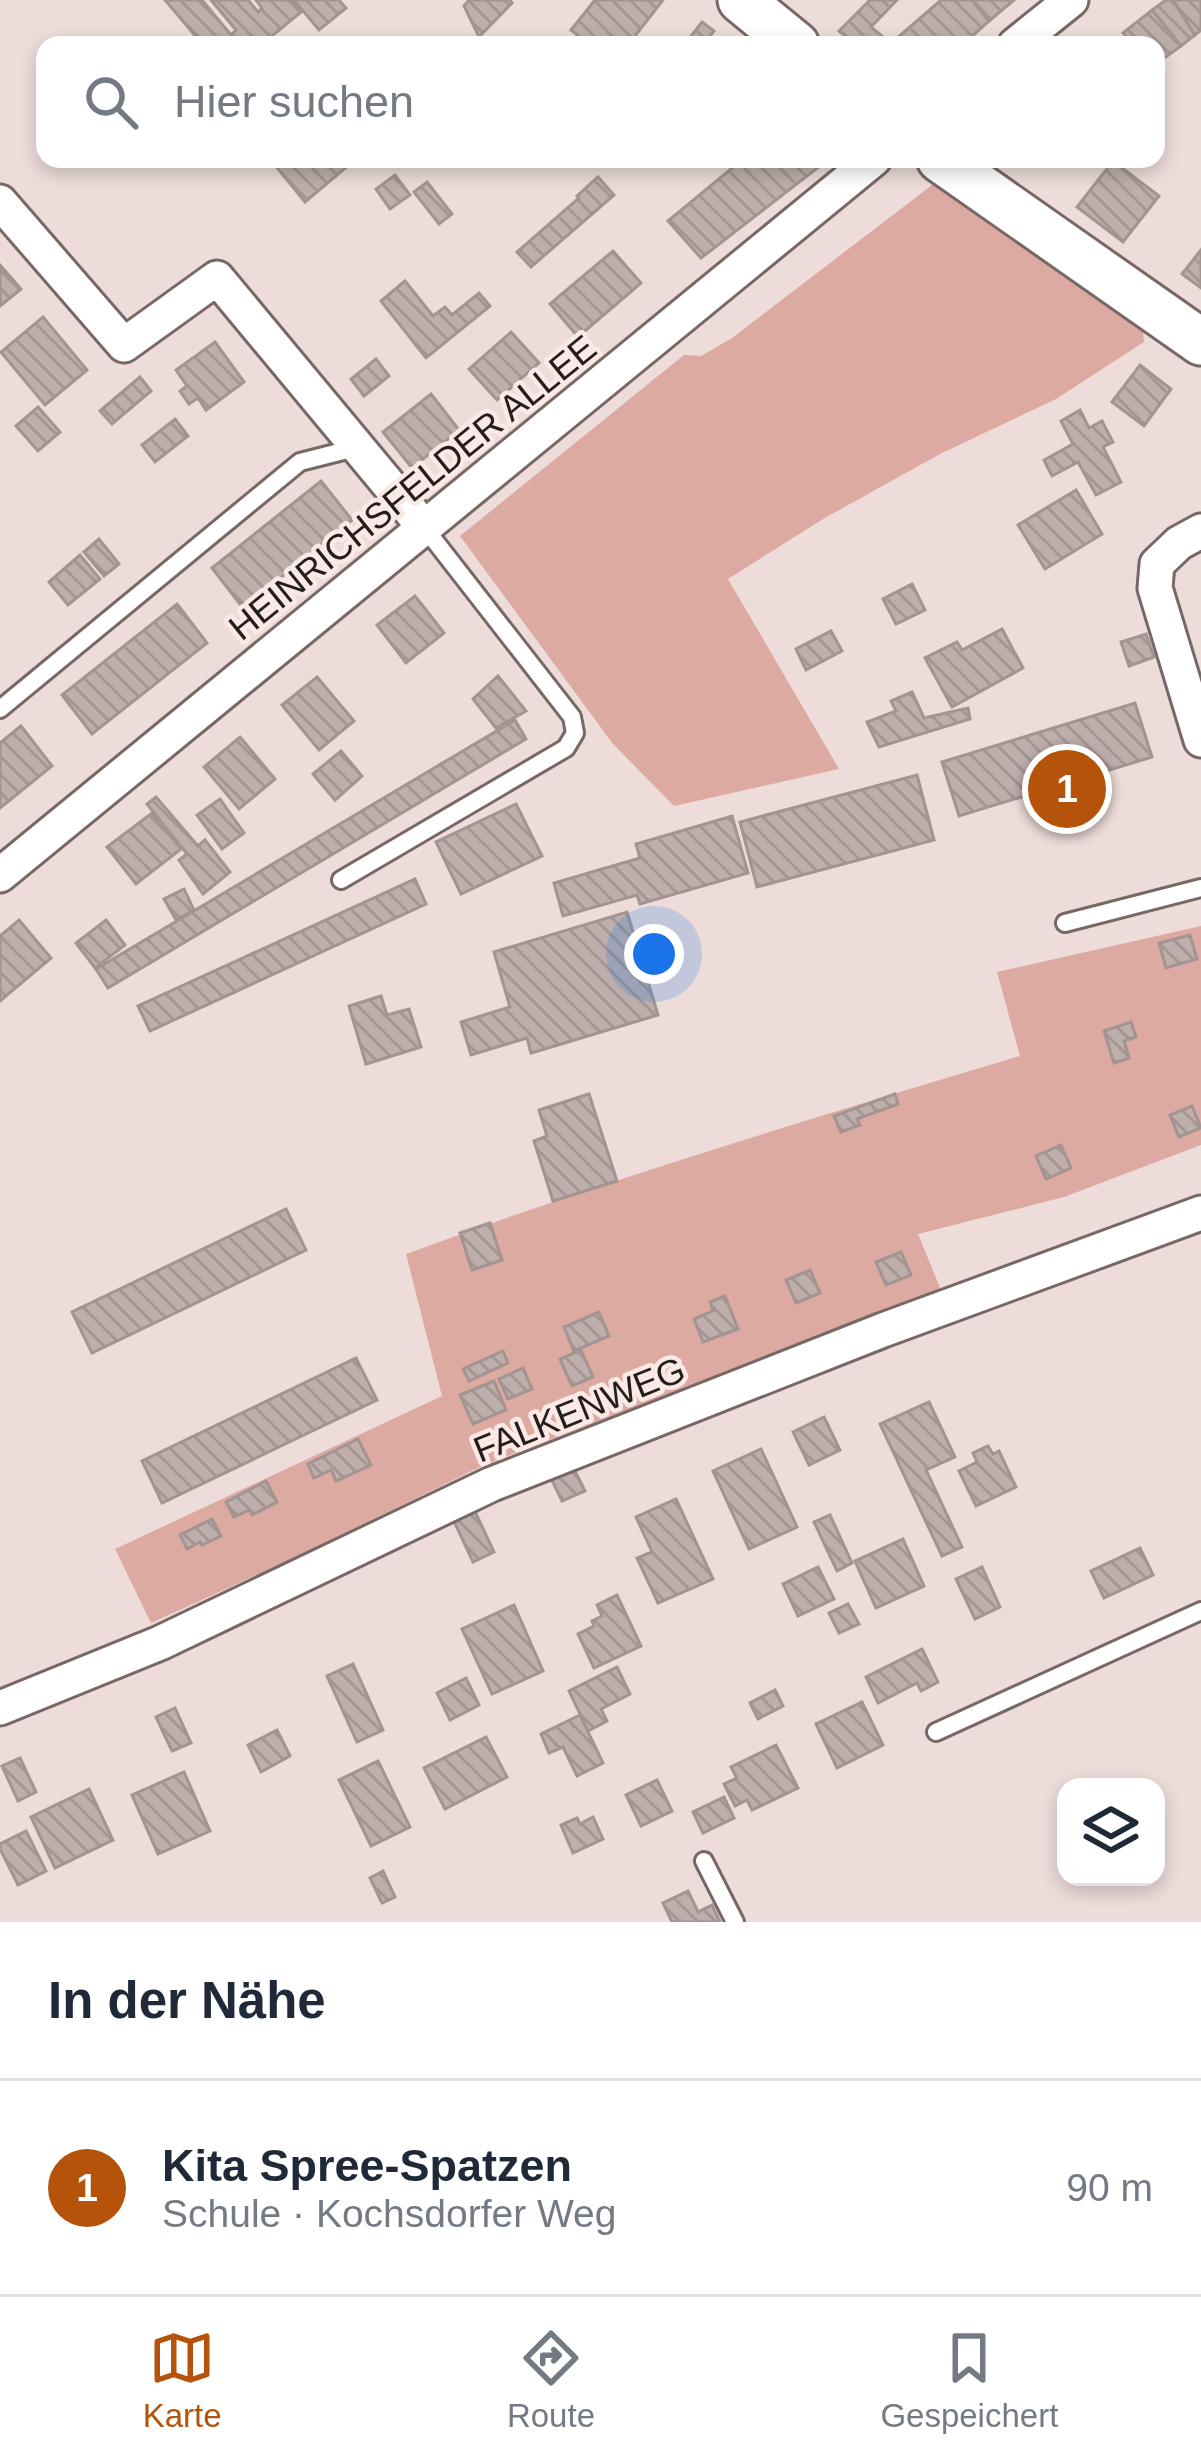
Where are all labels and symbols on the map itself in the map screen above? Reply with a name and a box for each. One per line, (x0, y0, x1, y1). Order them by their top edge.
street label: HEINRICHSFELDER ALLEE (221, 327, 604, 648)
pin: 1 (1028, 744, 1106, 834)
your location (624, 924, 684, 984)
street label: FALKENWEG (468, 1348, 691, 1470)

